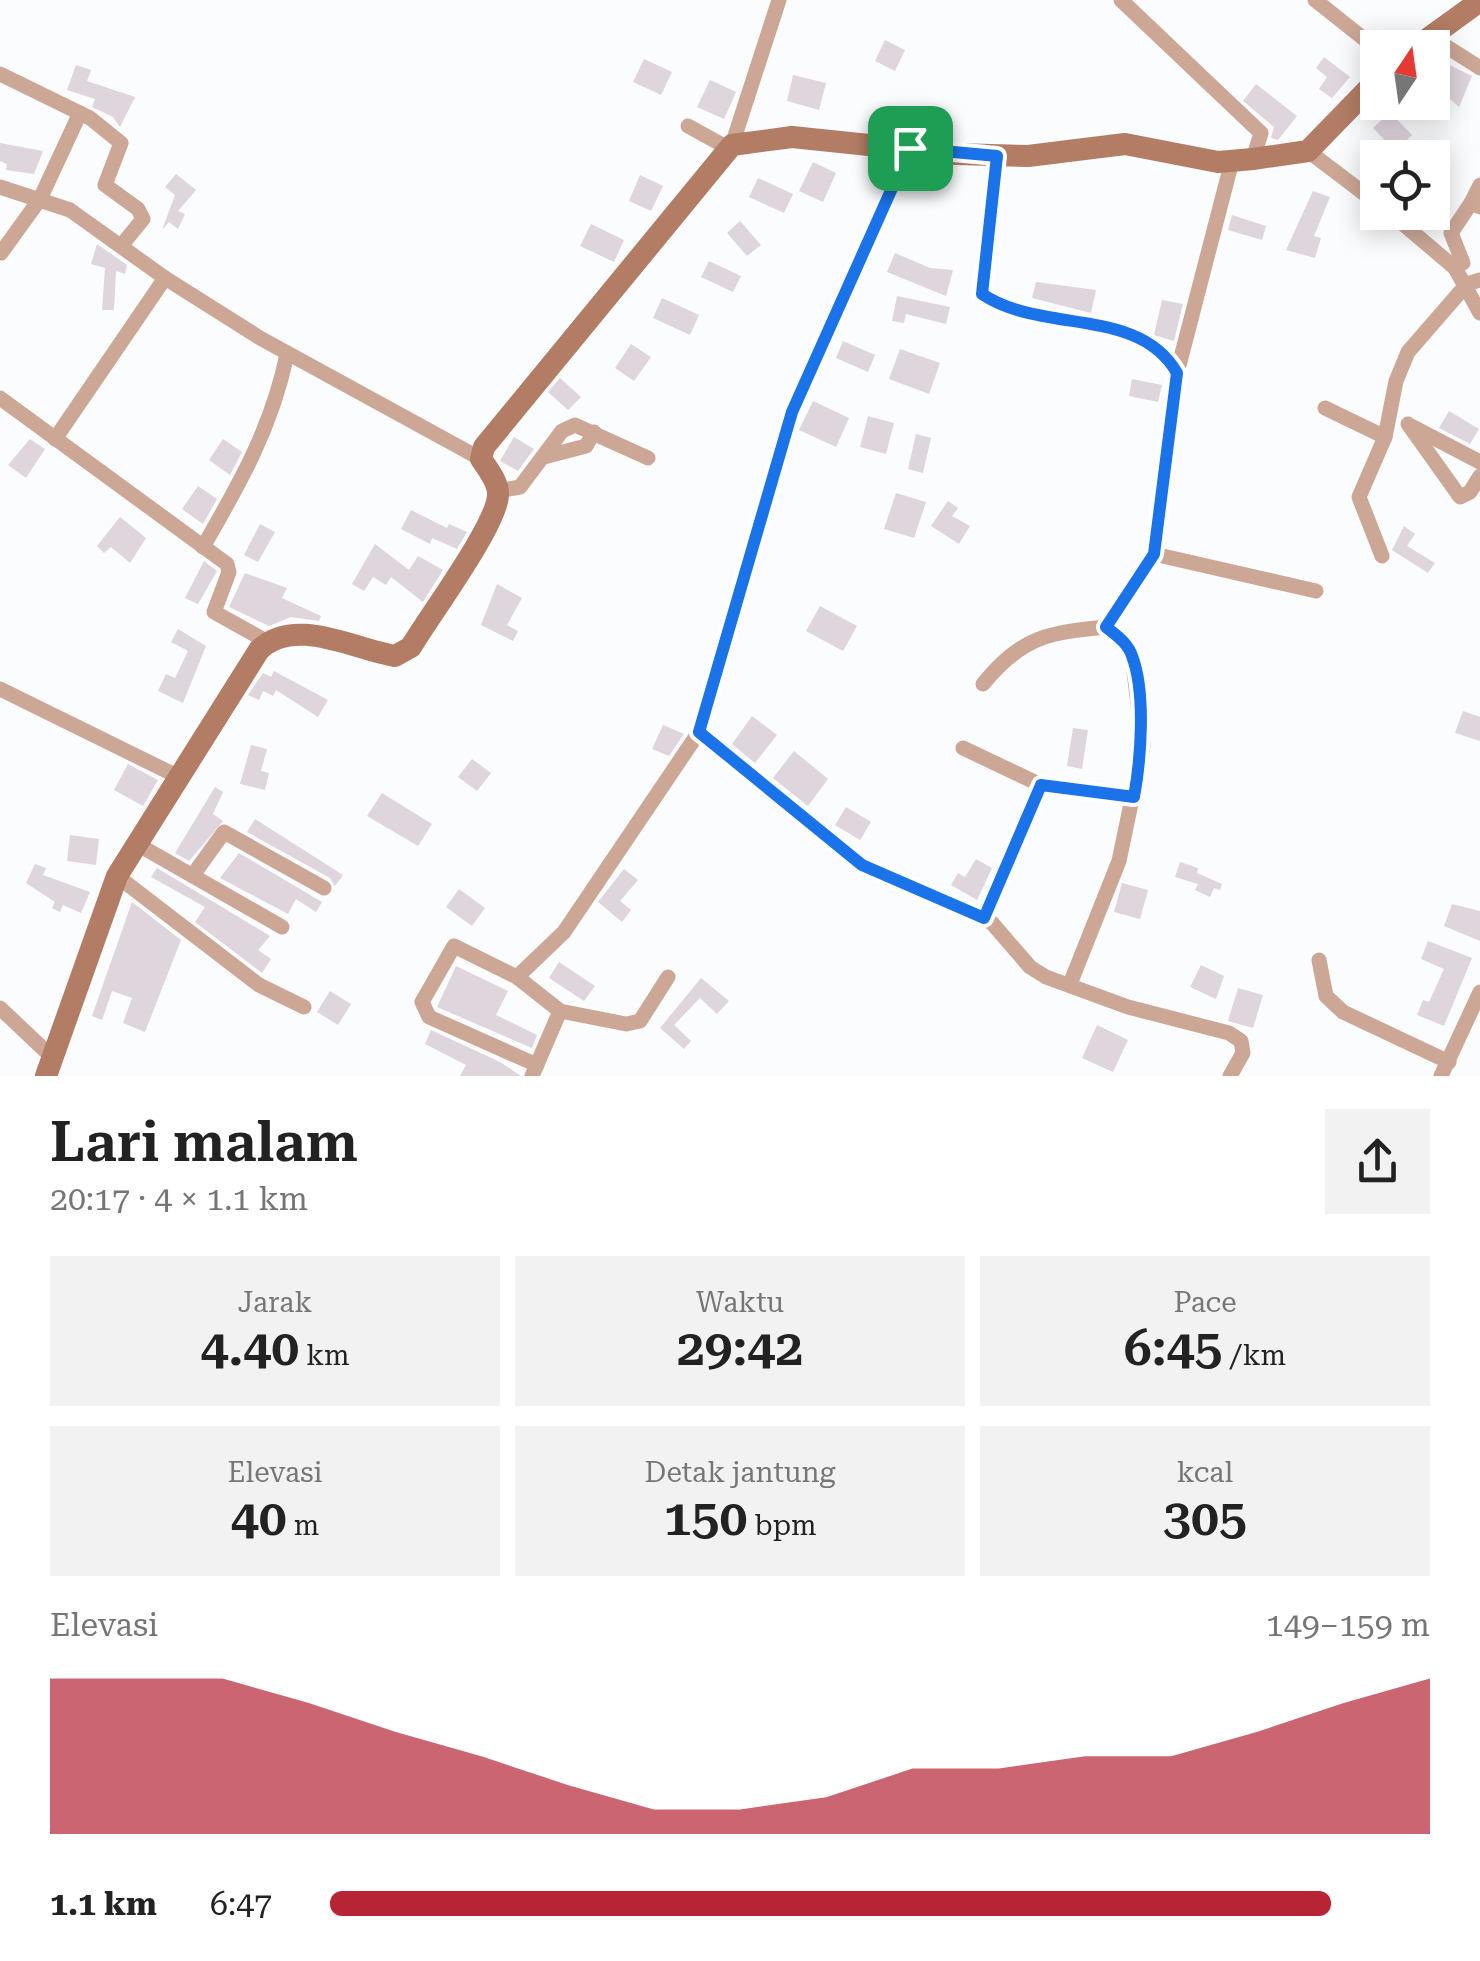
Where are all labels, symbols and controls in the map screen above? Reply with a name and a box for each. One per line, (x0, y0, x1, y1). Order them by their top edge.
north arrow (1360, 30, 1450, 120)
map controls (1360, 30, 1450, 230)
pin (868, 106, 953, 191)
icon: arrive (883, 121, 938, 176)
button: locate (1360, 140, 1450, 230)
button: share (1325, 1109, 1430, 1214)
text: Lari malam (50, 1110, 358, 1174)
text: 20:17 · 4 × 1.1 km (50, 1180, 308, 1218)
text: Jarak (238, 1286, 312, 1319)
text: Waktu (696, 1286, 784, 1319)
text: Pace (1173, 1286, 1237, 1319)
text: 4.40 (200, 1319, 299, 1377)
text: 29:42 (677, 1319, 803, 1377)
text: 6:45 (1124, 1319, 1223, 1377)
text: km (299, 1339, 350, 1372)
text: /km (1223, 1339, 1286, 1372)
text: Elevasi (228, 1456, 322, 1489)
text: Detak jantung (645, 1456, 835, 1489)
text: kcal (1177, 1456, 1233, 1489)
text: 40 (231, 1489, 287, 1547)
text: 150 (664, 1489, 748, 1547)
text: 305 (1163, 1489, 1247, 1547)
text: m (287, 1509, 319, 1542)
text: bpm (748, 1509, 817, 1542)
text: Elevasi (50, 1606, 158, 1644)
text: 149–159 m (1266, 1606, 1430, 1644)
text: 1.1 km (50, 1885, 157, 1923)
text: 6:47 (210, 1885, 272, 1923)

